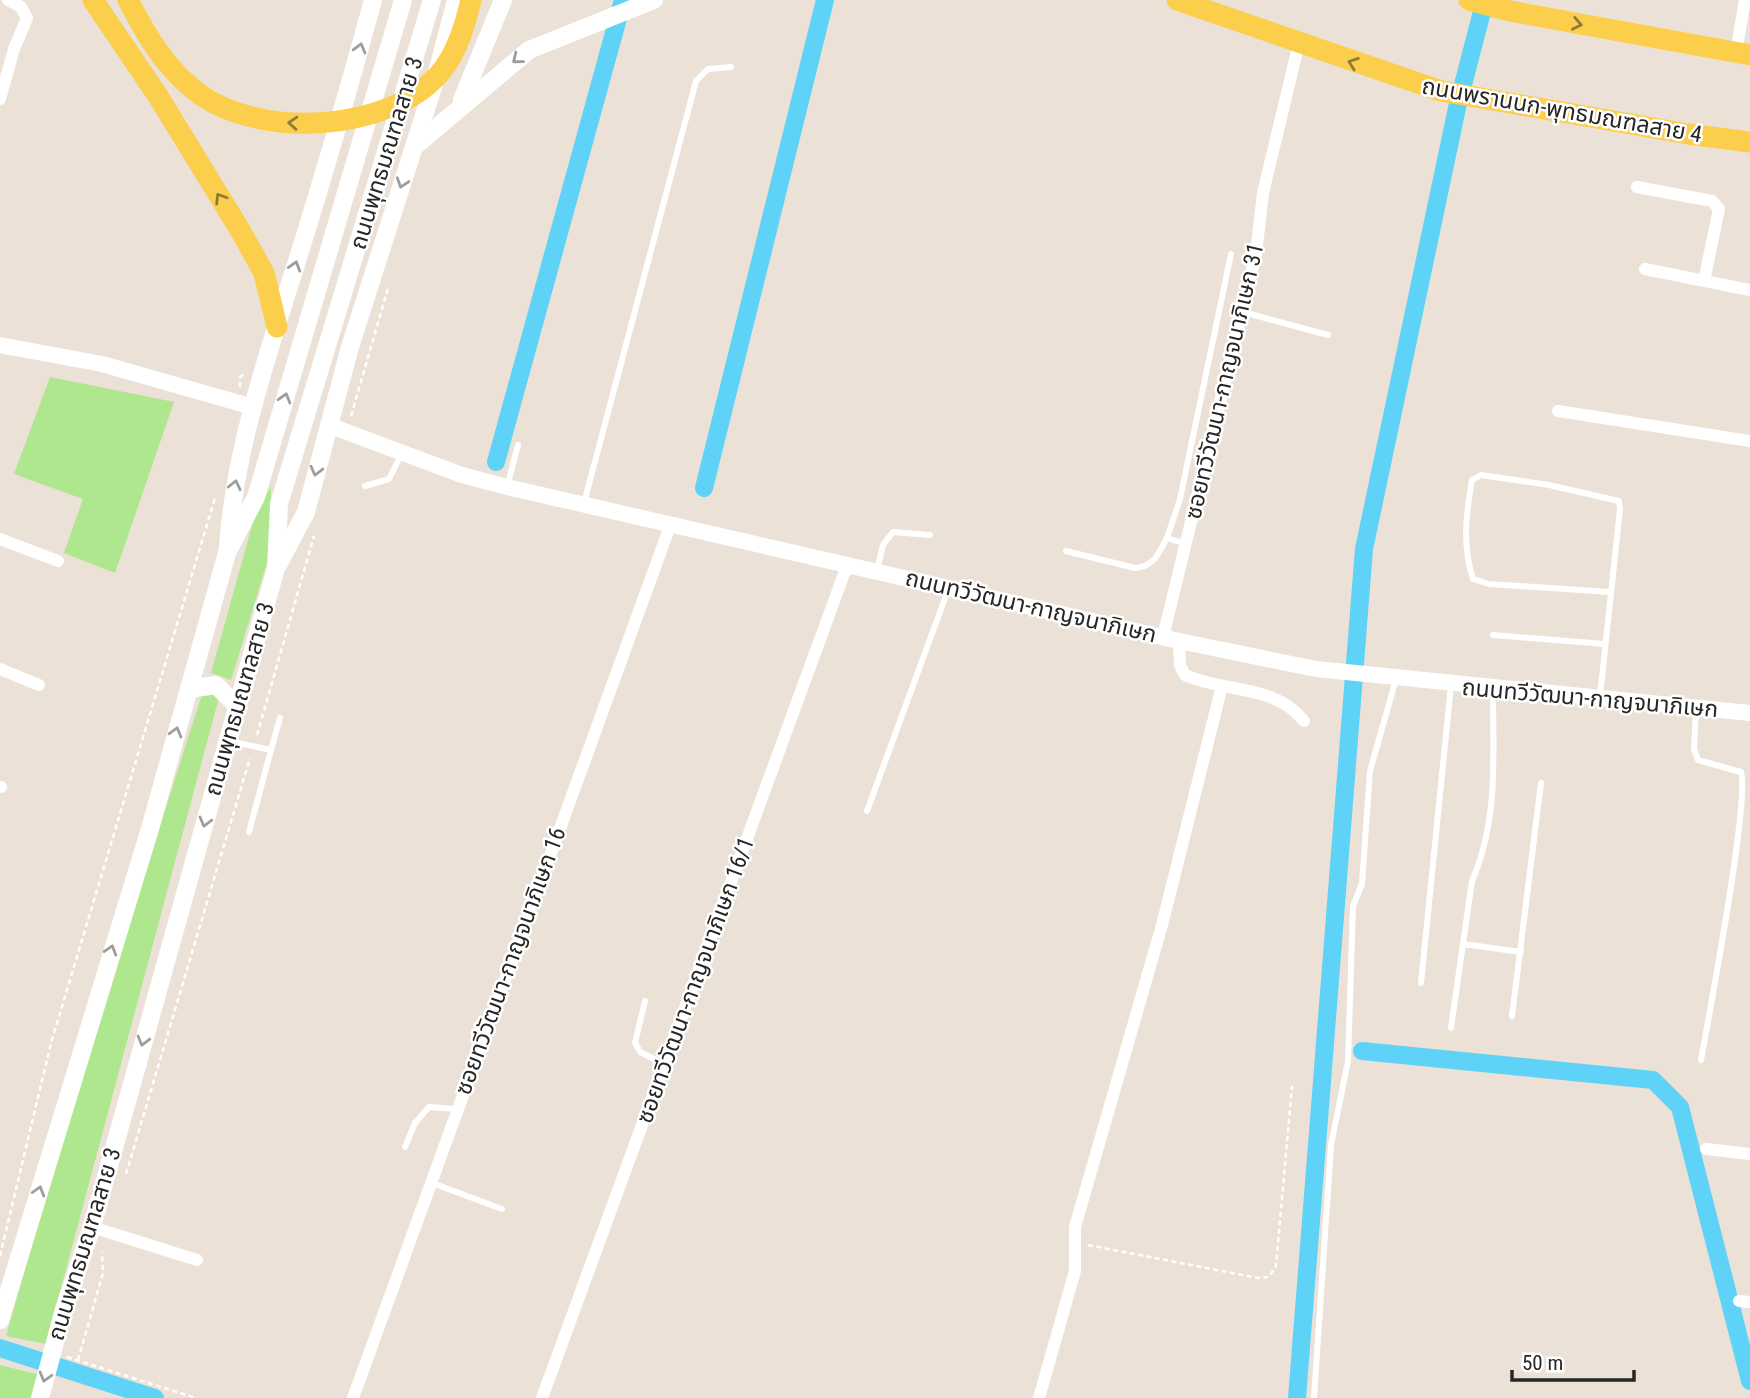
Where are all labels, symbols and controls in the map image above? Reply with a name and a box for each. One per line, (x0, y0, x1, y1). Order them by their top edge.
one-way arrow (1571, 16, 1583, 31)
one-way arrow (352, 42, 366, 54)
one-way arrow (513, 50, 525, 63)
street label: ถนนพุทธมณฑลสาย 3 (344, 54, 429, 253)
one-way arrow (1347, 57, 1359, 71)
street label: ถนนพรานนก-พุทธมณฑลสาย 4 (1420, 73, 1704, 148)
one-way arrow (287, 116, 298, 131)
one-way arrow (396, 176, 410, 189)
one-way arrow (216, 192, 229, 205)
street label: ซอยทวีวัฒนา-กาญจนาภิเษก 31 (1180, 240, 1269, 522)
one-way arrow (287, 260, 302, 272)
one-way arrow (276, 392, 291, 404)
one-way arrow (310, 465, 324, 477)
one-way arrow (226, 479, 241, 491)
street label: ถนนทวีวัฒนา-กาญจนาภิเษก (903, 564, 1159, 649)
street label: ถนนพุทธมณฑลสาย 3 (199, 599, 280, 799)
street label: ถนนทวีวัฒนา-กาญจนาภิเษก (1461, 674, 1719, 723)
one-way arrow (168, 726, 183, 738)
one-way arrow (199, 816, 213, 828)
street label: ซอยทวีวัฒนา-กาญจนาภิเษก 16 (449, 824, 572, 1099)
street label: ซอยทวีวัฒนา-กาญจนาภิเษก 16/1 (631, 833, 760, 1127)
one-way arrow (103, 944, 118, 956)
one-way arrow (136, 1035, 151, 1047)
street label: ถนนพุทธมณฑลสาย 3 (42, 1145, 127, 1344)
one-way arrow (30, 1186, 45, 1198)
scale bar (1512, 1338, 1634, 1382)
text: 50 m (1522, 1351, 1563, 1375)
one-way arrow (39, 1371, 54, 1383)

